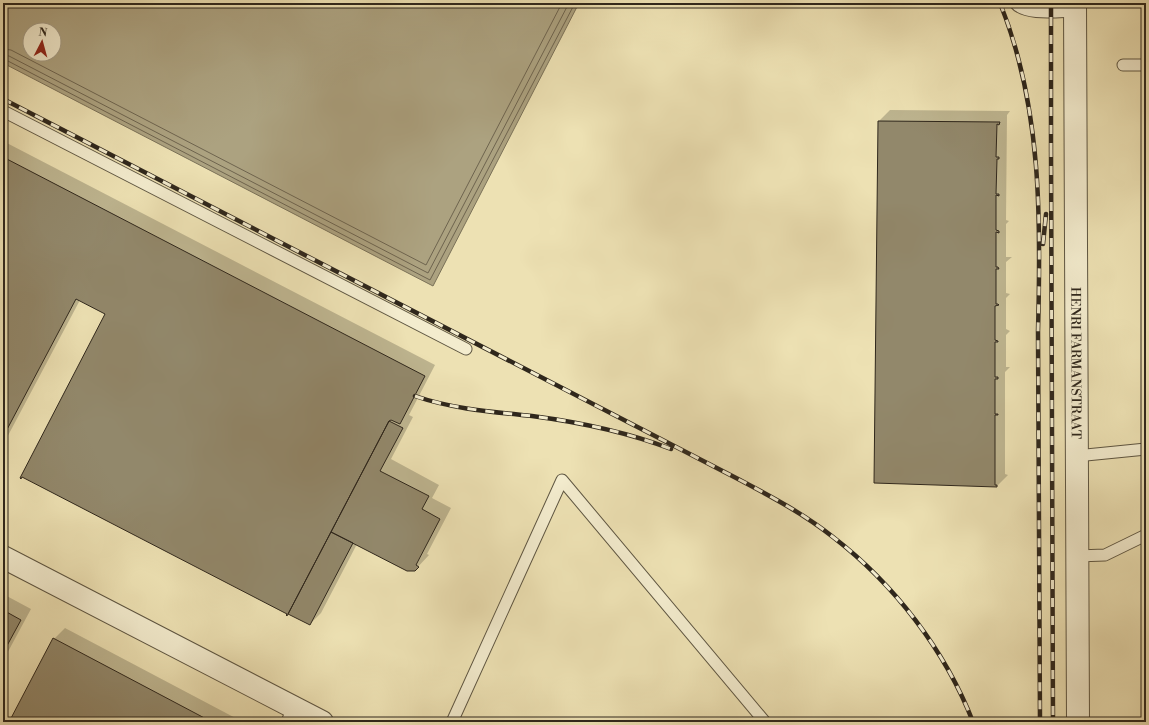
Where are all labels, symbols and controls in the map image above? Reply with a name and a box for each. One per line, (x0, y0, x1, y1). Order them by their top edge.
north arrow (22, 22, 62, 62)
text: N (38, 26, 48, 40)
street label: HENRI FARMANSTRAAT (1067, 287, 1084, 439)

